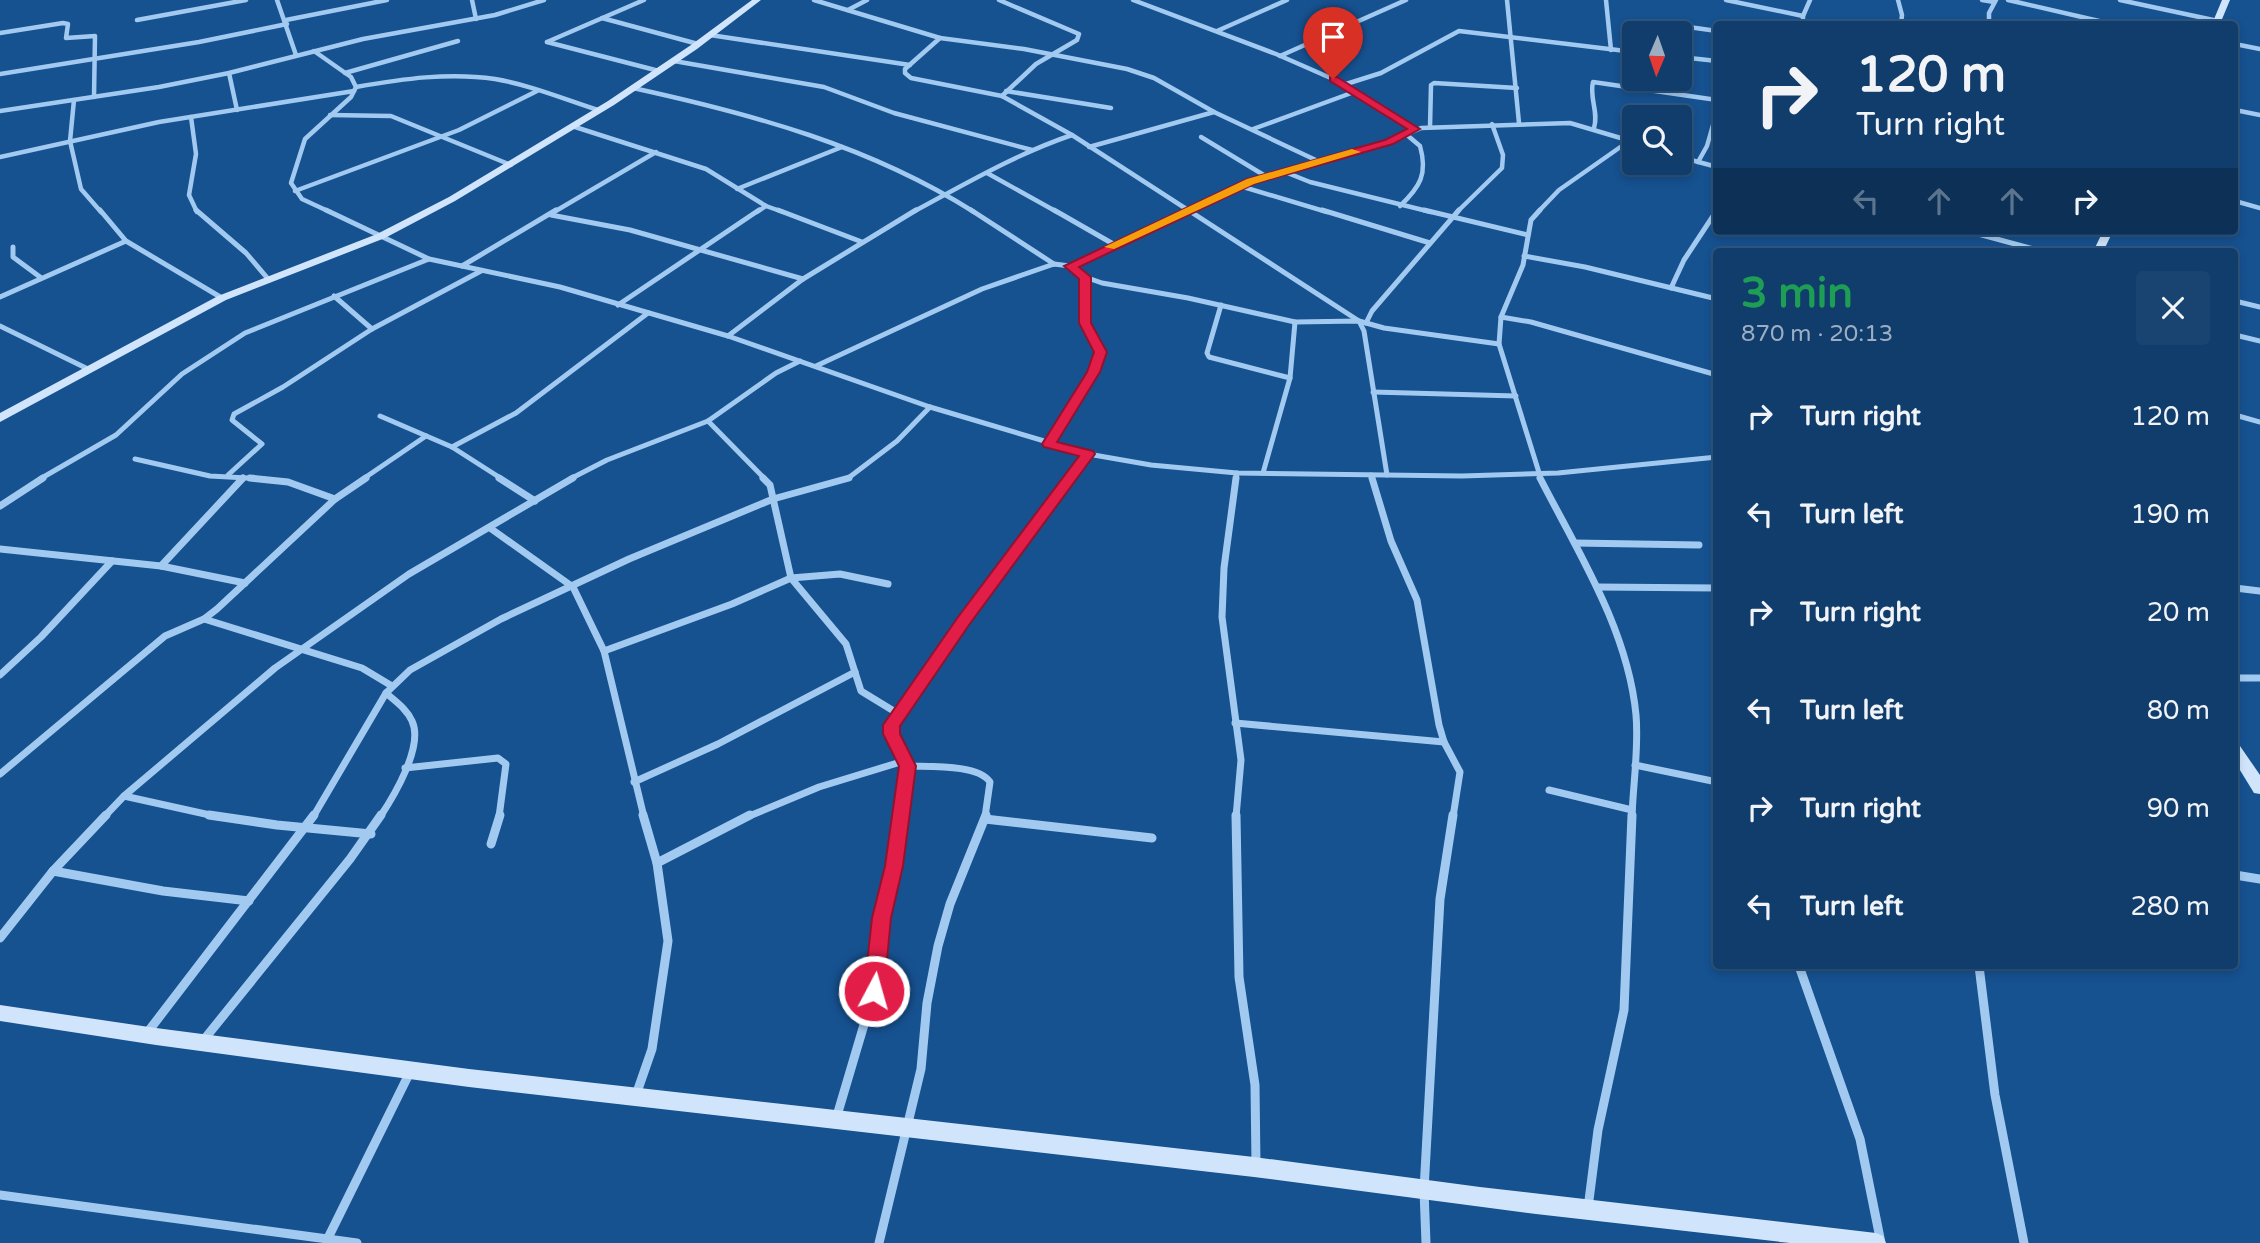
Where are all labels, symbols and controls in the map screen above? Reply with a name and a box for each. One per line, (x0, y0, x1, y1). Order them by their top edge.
pin (1303, 7, 1363, 79)
icon: arrive (1314, 18, 1352, 56)
north arrow (1622, 21, 1692, 91)
map controls (1622, 21, 1692, 175)
text: 120 m (1856, 46, 2006, 105)
icon: right (1741, 49, 1832, 140)
button: search (1622, 105, 1692, 175)
text: Turn right (1856, 106, 2005, 144)
icon: left (1847, 182, 1885, 220)
icon: ahead (1920, 182, 1958, 220)
icon: ahead (1993, 182, 2031, 220)
icon: right (2066, 182, 2104, 220)
text: 3 min (1741, 268, 1853, 319)
button: close (2136, 271, 2210, 345)
text: 870 m · 20:13 (1741, 320, 1893, 348)
icon: right (1741, 397, 1779, 435)
text: Turn right (1800, 401, 1921, 432)
text: 120 m (2130, 401, 2210, 432)
icon: left (1741, 495, 1779, 533)
text: Turn left (1800, 499, 1903, 530)
text: 190 m (2130, 499, 2210, 530)
icon: right (1741, 593, 1779, 631)
text: Turn right (1800, 597, 1921, 628)
text: 20 m (2147, 597, 2210, 628)
icon: left (1741, 691, 1779, 729)
text: Turn left (1800, 695, 1903, 726)
text: 80 m (2147, 695, 2210, 726)
icon: right (1741, 789, 1779, 827)
text: Turn right (1800, 793, 1921, 824)
text: 90 m (2147, 793, 2210, 824)
icon: left (1741, 887, 1779, 925)
text: Turn left (1800, 891, 1903, 922)
text: 280 m (2130, 891, 2210, 922)
position arrow (837, 954, 911, 1028)

